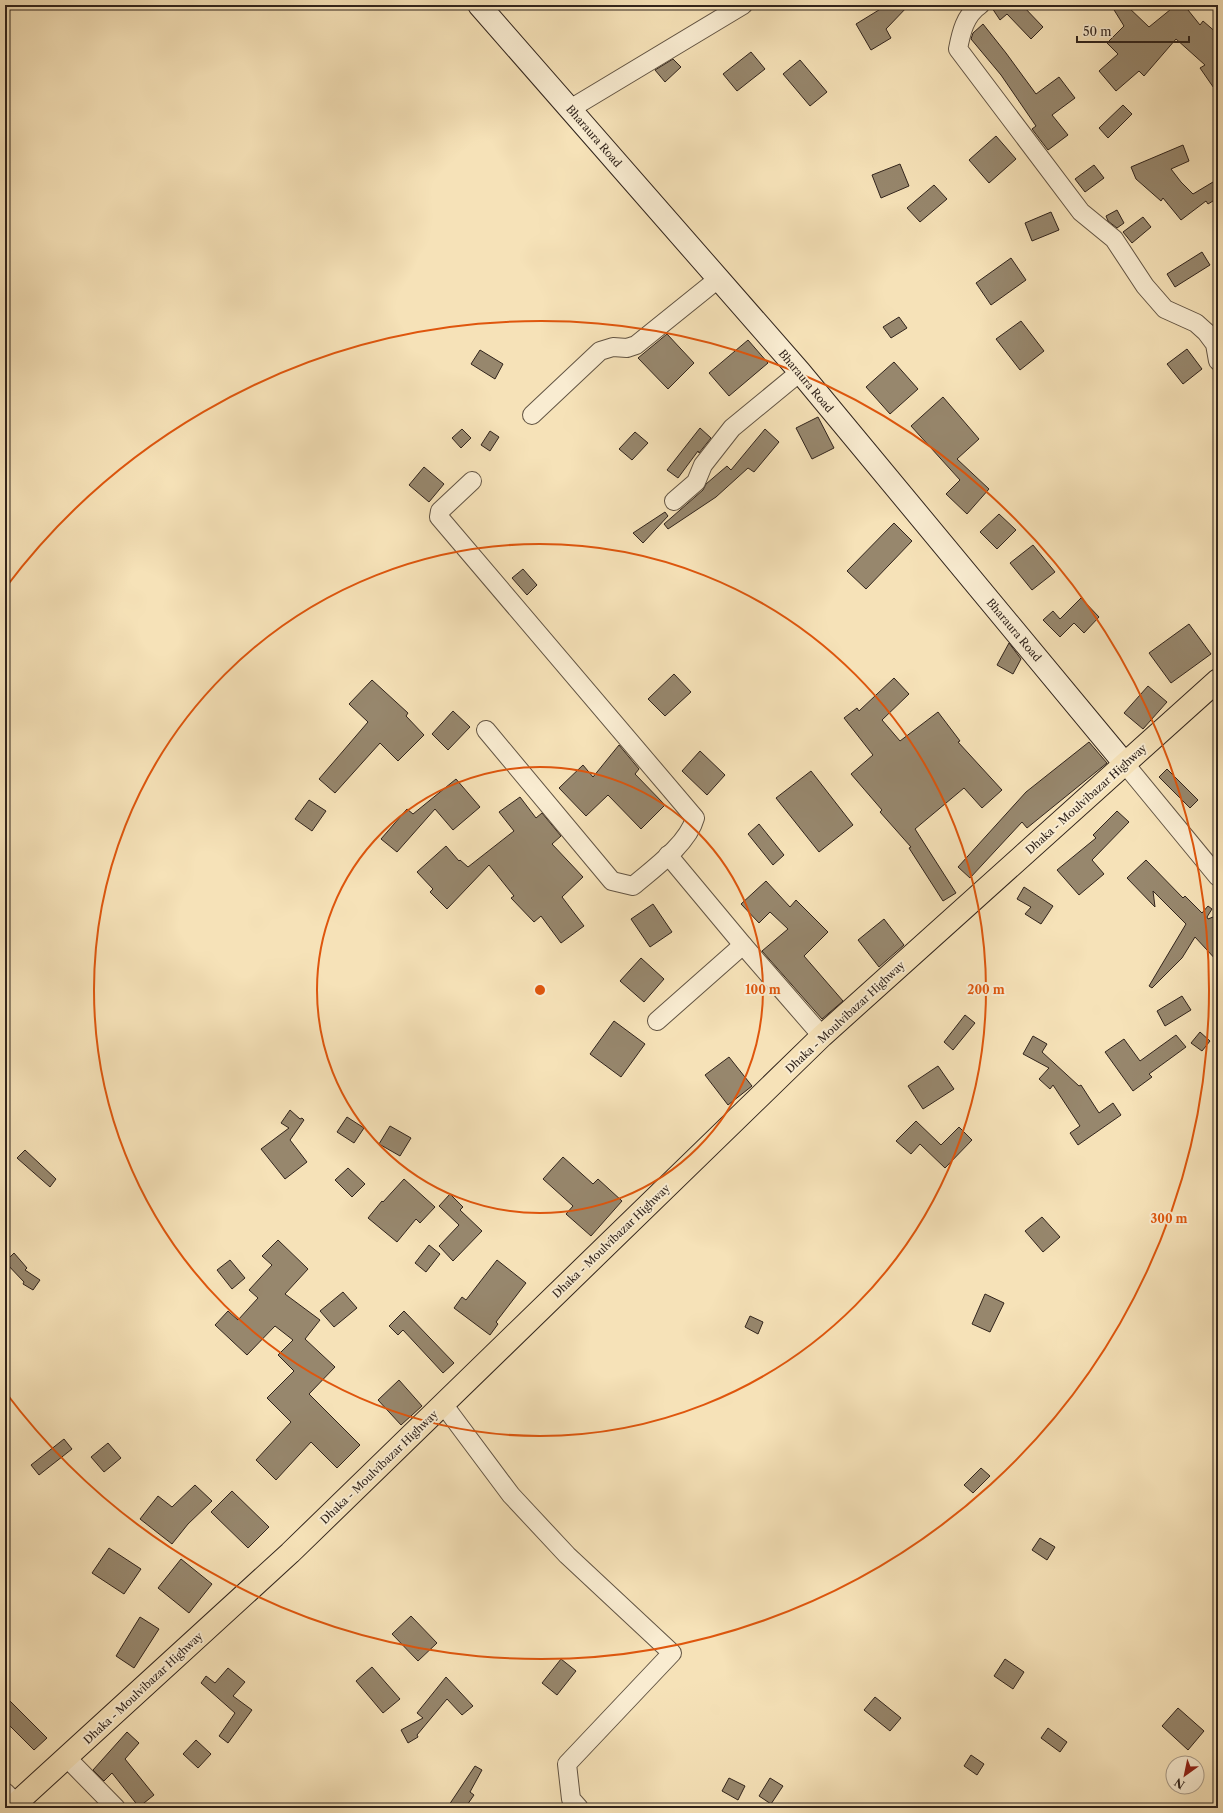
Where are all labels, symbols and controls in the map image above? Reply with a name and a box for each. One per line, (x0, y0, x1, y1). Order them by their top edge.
scale bar (1077, 18, 1189, 44)
text: 50 m (1083, 24, 1112, 39)
street label: Bharaura Road (563, 102, 625, 170)
street label: Bharaura Road (776, 347, 837, 416)
street label: Bharaura Road (984, 596, 1045, 665)
street label: Dhaka - Moulvibazar Highway (1023, 740, 1150, 857)
street label: Dhaka - Moulvibazar Highway (782, 957, 908, 1076)
text: 100 m (745, 982, 781, 997)
text: 200 m (967, 982, 1005, 997)
centre of rings (533, 983, 547, 997)
street label: Dhaka - Moulvibazar Highway (549, 1181, 673, 1301)
text: 300 m (1150, 1211, 1188, 1226)
street label: Dhaka - Moulvibazar Highway (317, 1407, 441, 1527)
street label: Dhaka - Moulvibazar Highway (80, 1628, 206, 1747)
north arrow (1165, 1755, 1205, 1795)
text: N (1171, 1775, 1187, 1792)

